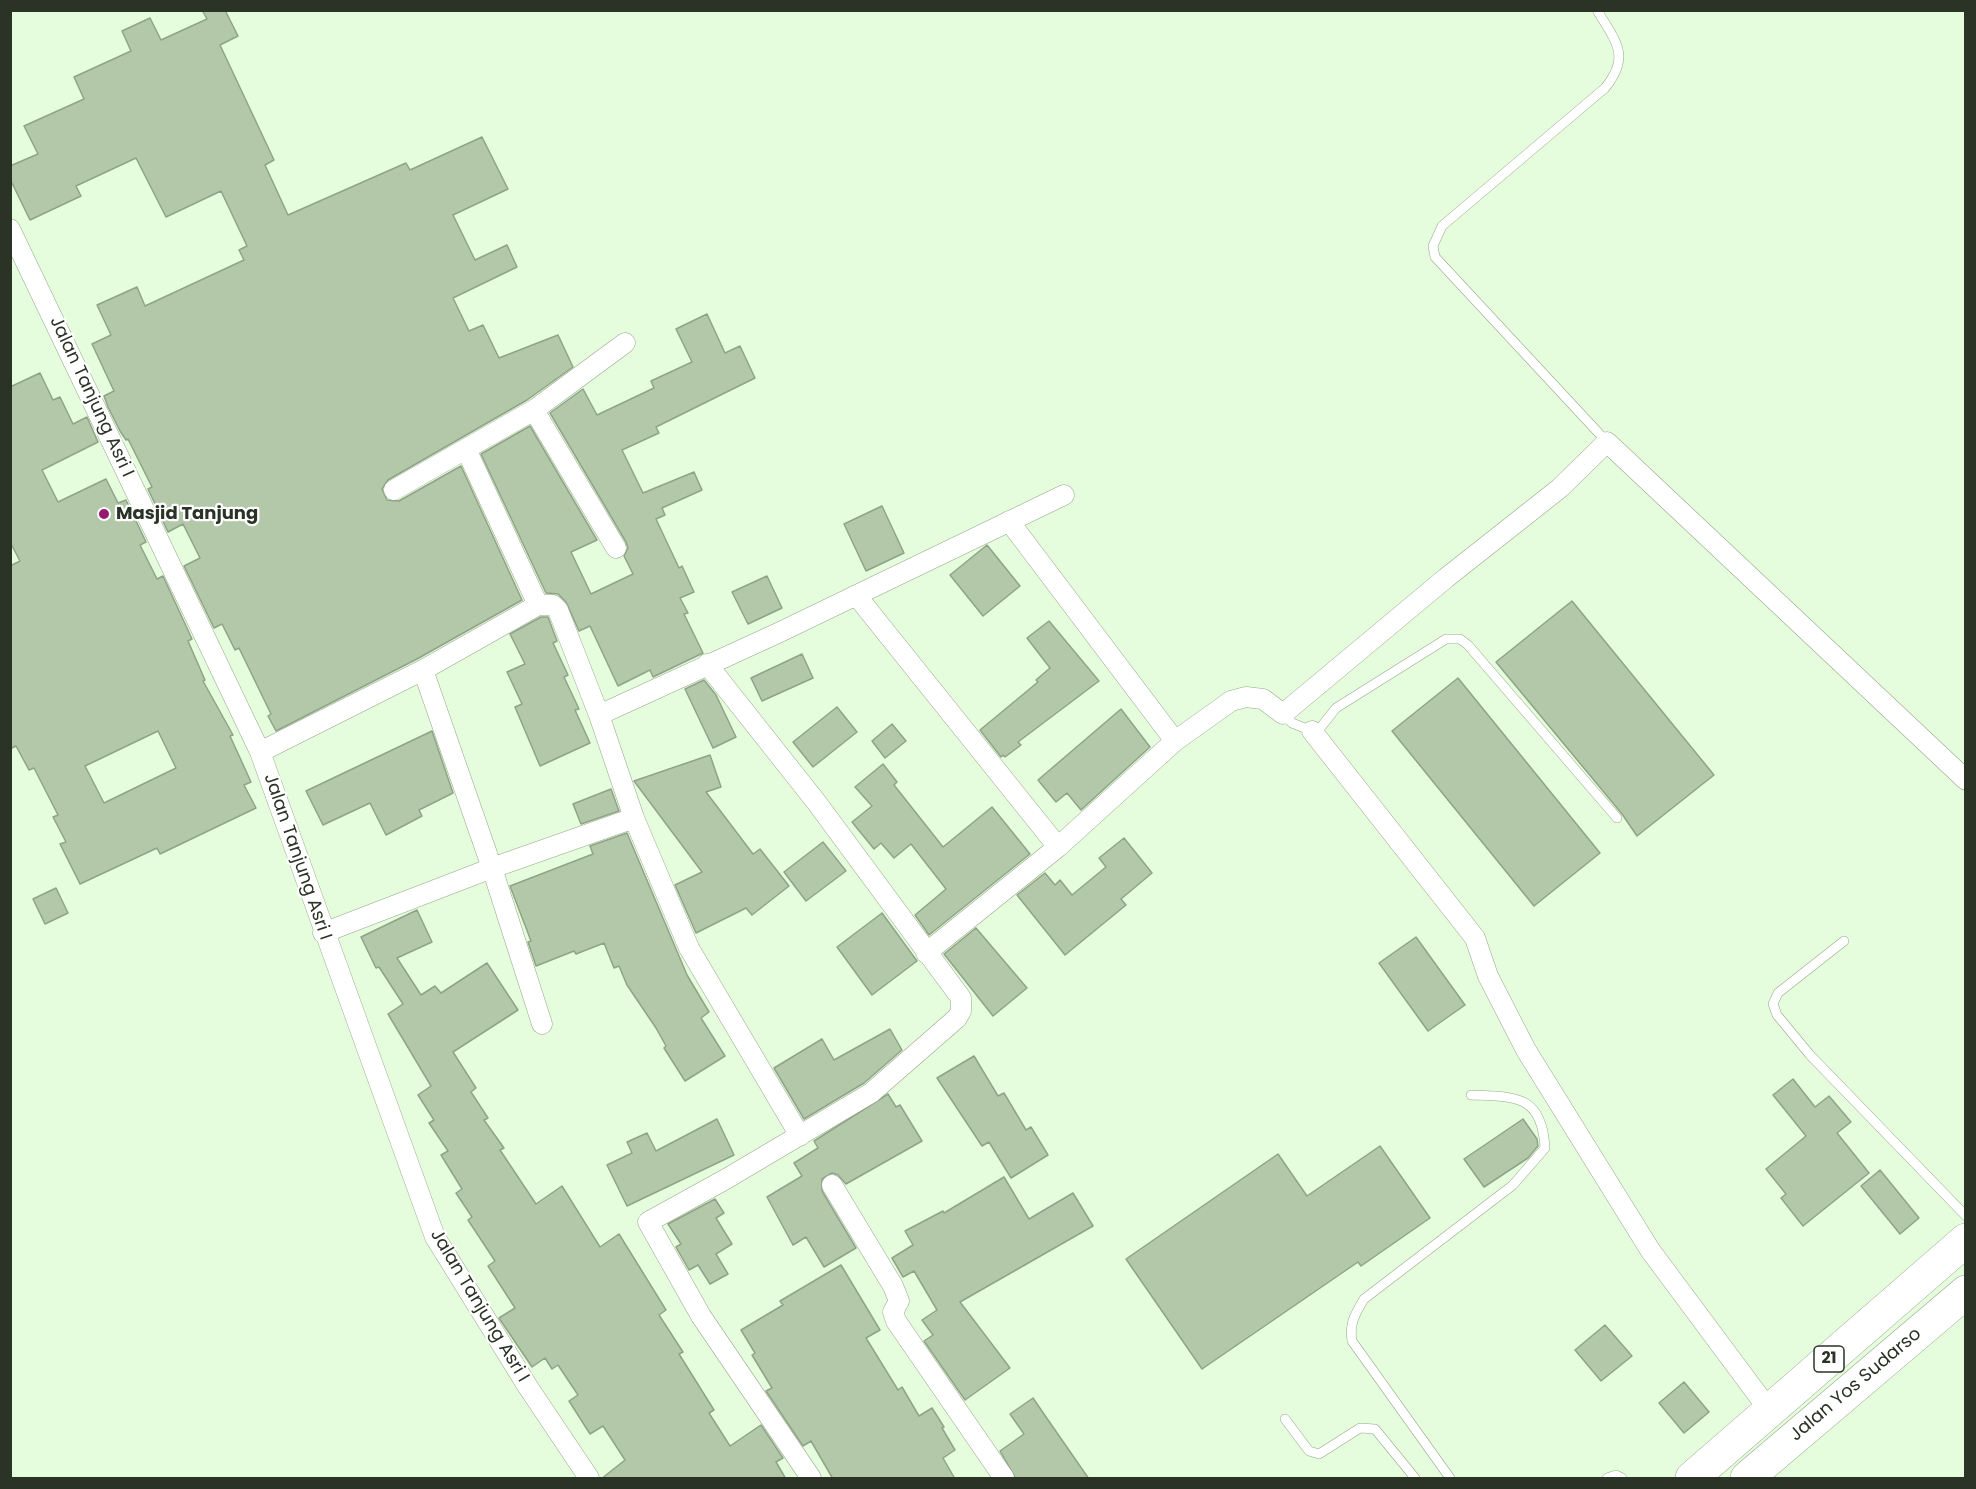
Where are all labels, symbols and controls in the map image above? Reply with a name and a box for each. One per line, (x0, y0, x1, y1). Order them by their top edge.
street label: Jalan Tanjung Asri I (44, 313, 138, 481)
place label: Masjid Tanjung (116, 503, 258, 525)
marker: Masjid Tanjung (97, 507, 111, 521)
street label: Jalan Tanjung Asri I (258, 771, 336, 943)
street label: Jalan Tanjung Asri I (425, 1226, 533, 1386)
street label: Jalan Yos Sudarso (1786, 1324, 1926, 1446)
road number: 21 (1814, 1346, 1844, 1372)

